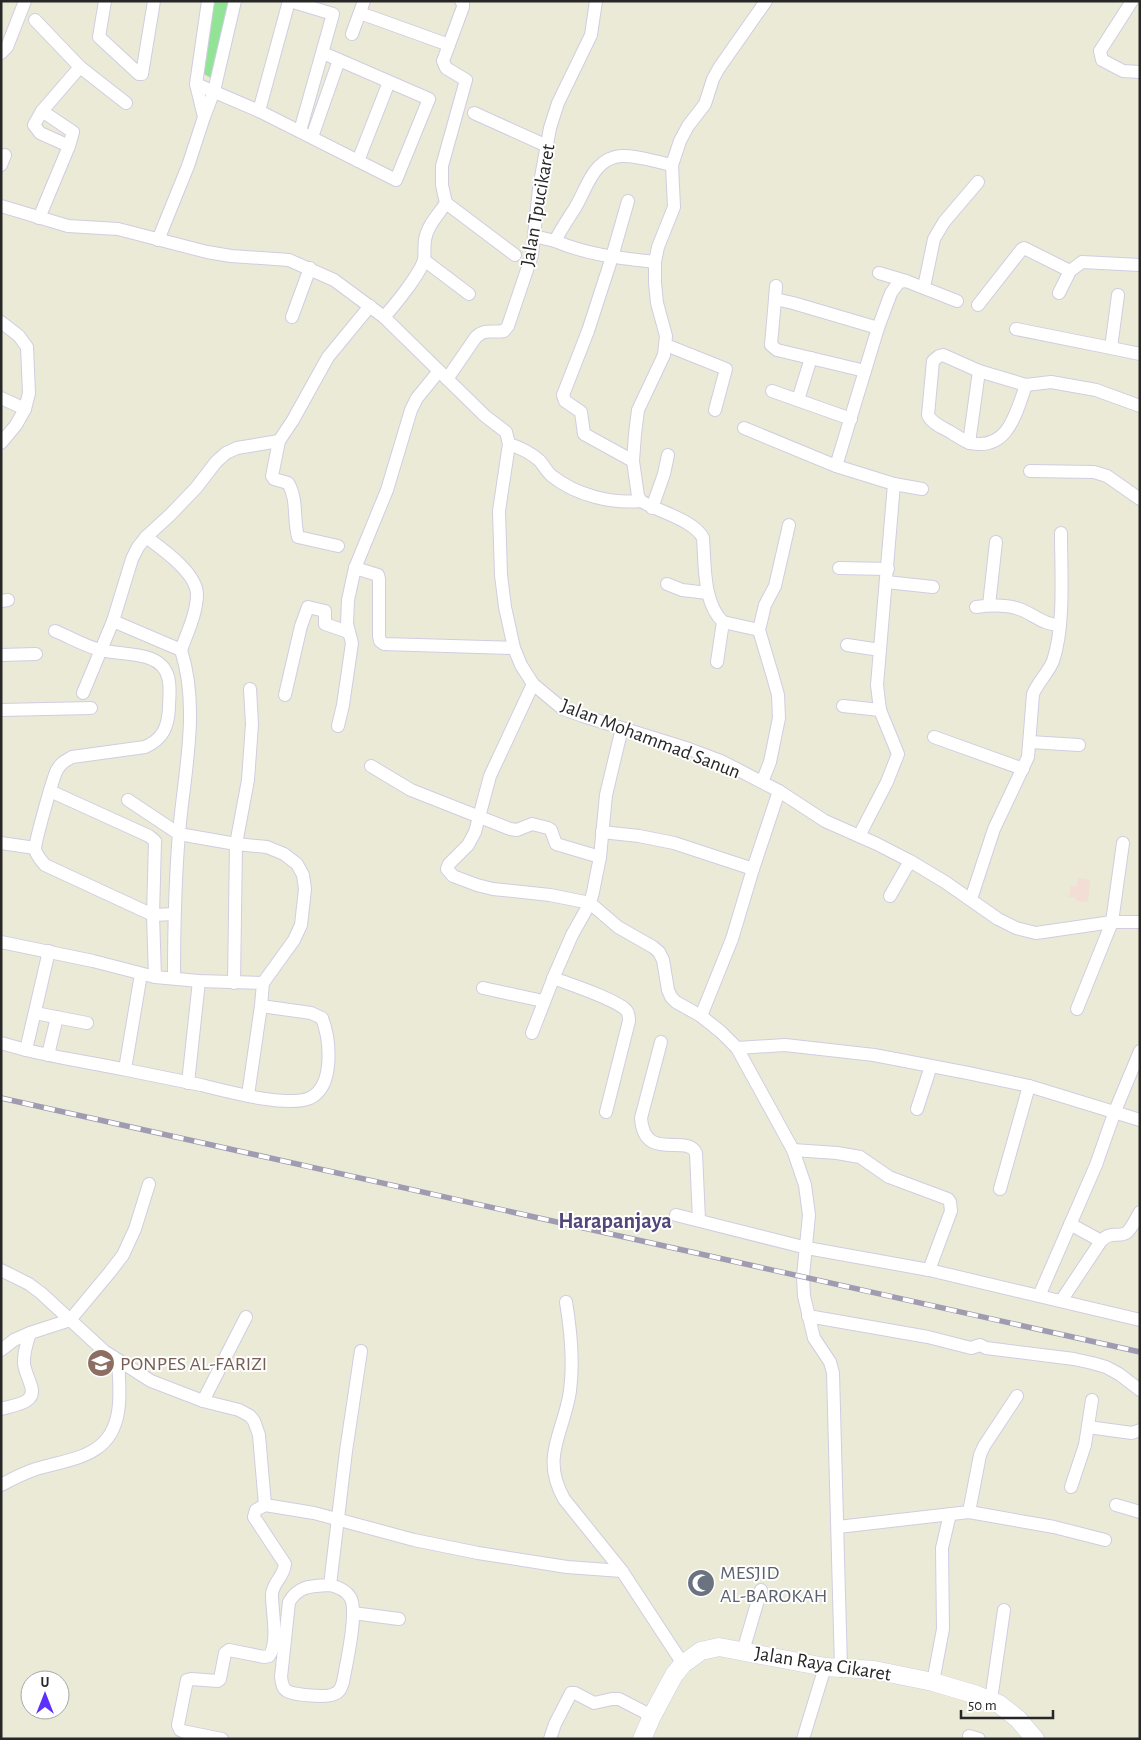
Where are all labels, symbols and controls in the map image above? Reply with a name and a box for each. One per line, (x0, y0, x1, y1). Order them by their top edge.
street label: Jalan Tpucikaret (517, 142, 559, 268)
street label: Jalan Mohammad Sanun (558, 695, 743, 782)
district label: Harapanjaya (558, 1210, 672, 1233)
school or university icon: PONPES AL-FARIZI (86, 1348, 116, 1378)
place label: PONPES AL-FARIZI (120, 1354, 267, 1374)
place label: MESJID AL-BAROKAH (720, 1563, 827, 1606)
mosque icon: MESJID AL-BAROKAH (686, 1568, 716, 1598)
street label: Jalan Raya Cikaret (753, 1643, 893, 1685)
north arrow (20, 1670, 70, 1720)
text: U (41, 1676, 50, 1690)
scale bar (961, 1688, 1054, 1720)
text: 50 m (968, 1698, 997, 1713)

